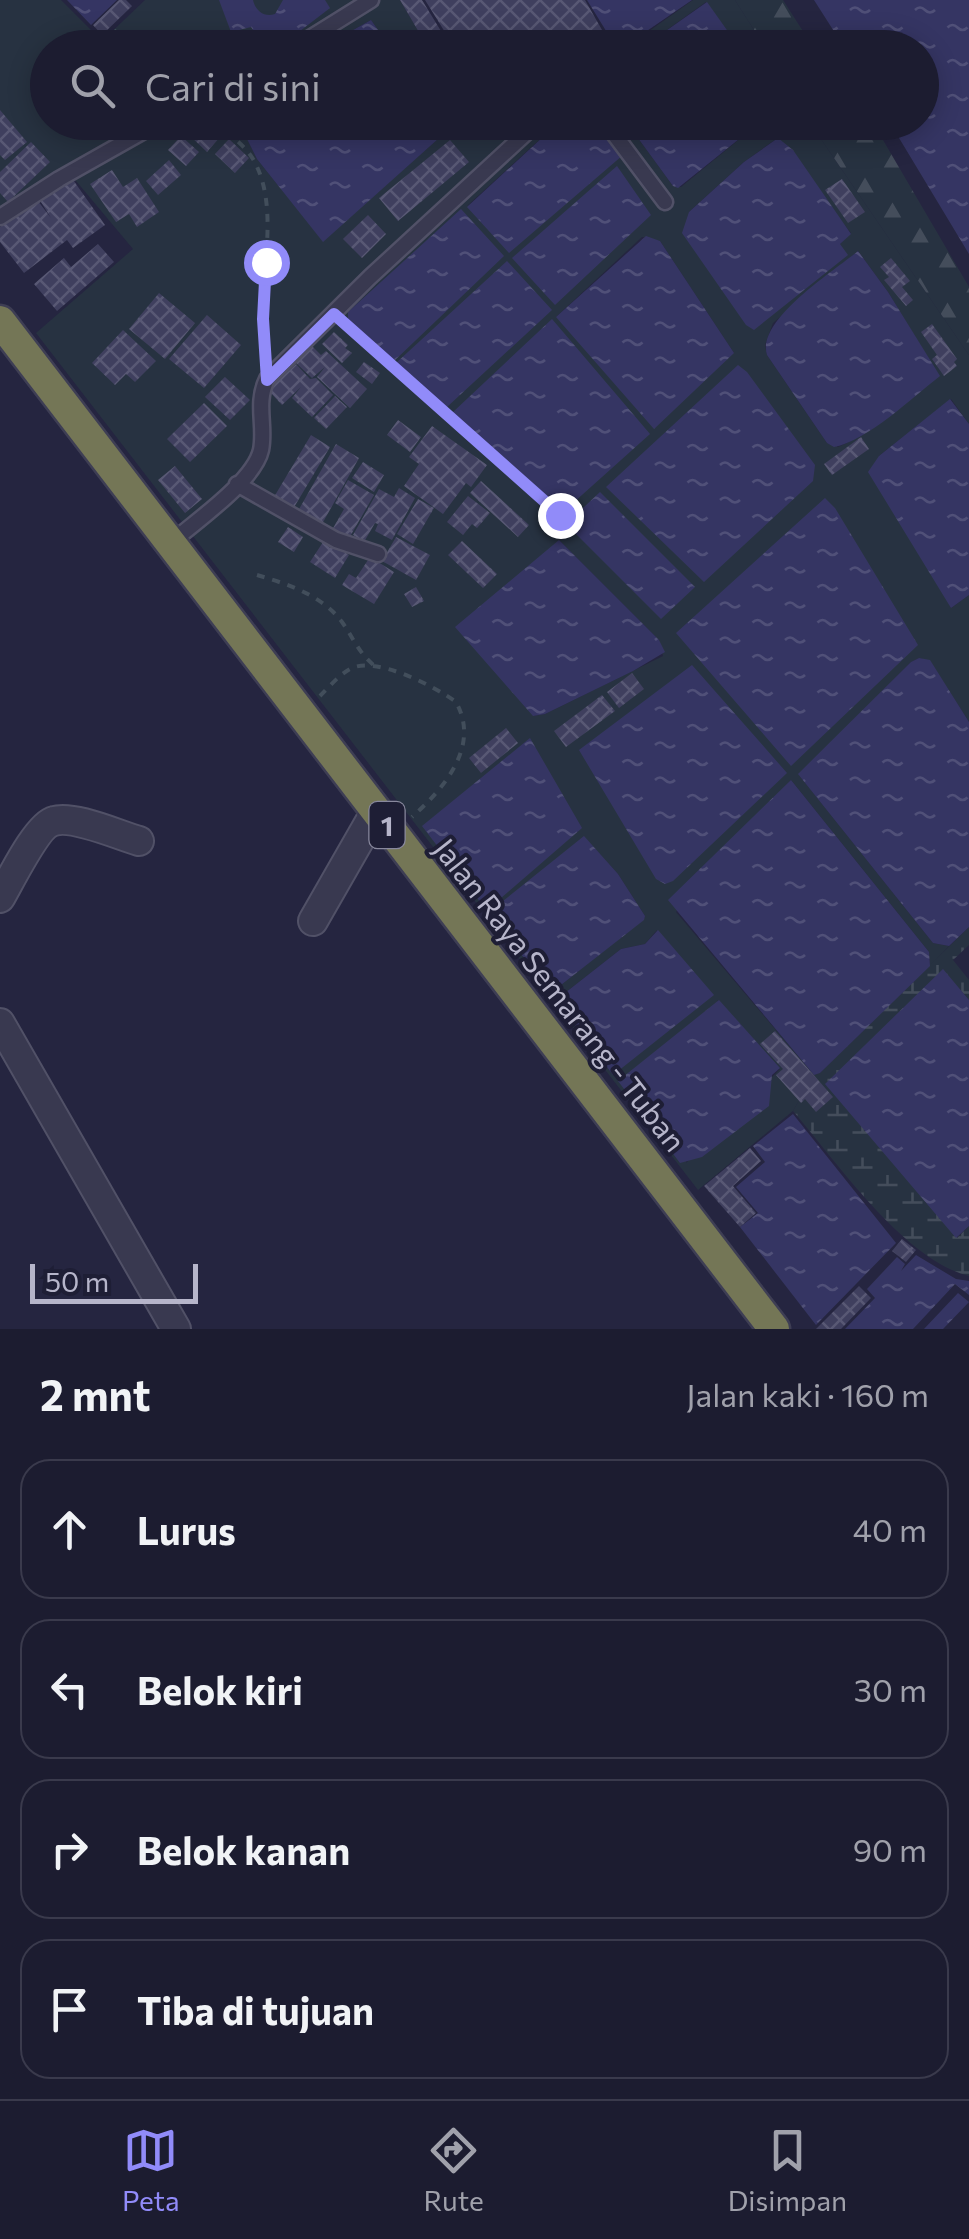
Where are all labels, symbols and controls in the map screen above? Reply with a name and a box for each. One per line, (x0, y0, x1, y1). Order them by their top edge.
search box (30, 30, 939, 140)
icon: search (65, 58, 120, 113)
text: Cari di sini (145, 62, 321, 109)
route start (244, 240, 290, 286)
route end (538, 493, 584, 539)
road number: 1 (370, 802, 404, 848)
street label: Jalan Raya Semarang - Tuban (427, 830, 695, 1158)
scale bar (30, 1259, 198, 1304)
text: 50 m (45, 1264, 109, 1298)
text: 2 mnt (40, 1368, 151, 1420)
text: Jalan kaki · 160 m (686, 1374, 929, 1414)
icon: ahead (42, 1502, 97, 1557)
text: Lurus (137, 1506, 236, 1553)
text: 40 m (853, 1509, 927, 1549)
icon: left (42, 1662, 97, 1717)
text: Belok kiri (137, 1666, 303, 1713)
text: 30 m (854, 1669, 927, 1709)
icon: right (42, 1822, 97, 1877)
text: Belok kanan (137, 1826, 350, 1873)
text: 90 m (853, 1829, 927, 1869)
icon: arrive (42, 1982, 97, 2037)
text: Tiba di tujuan (137, 1986, 374, 2033)
tab: Peta (122, 2123, 180, 2217)
tab: Rute (424, 2123, 484, 2217)
tab: Disimpan (728, 2123, 847, 2217)

